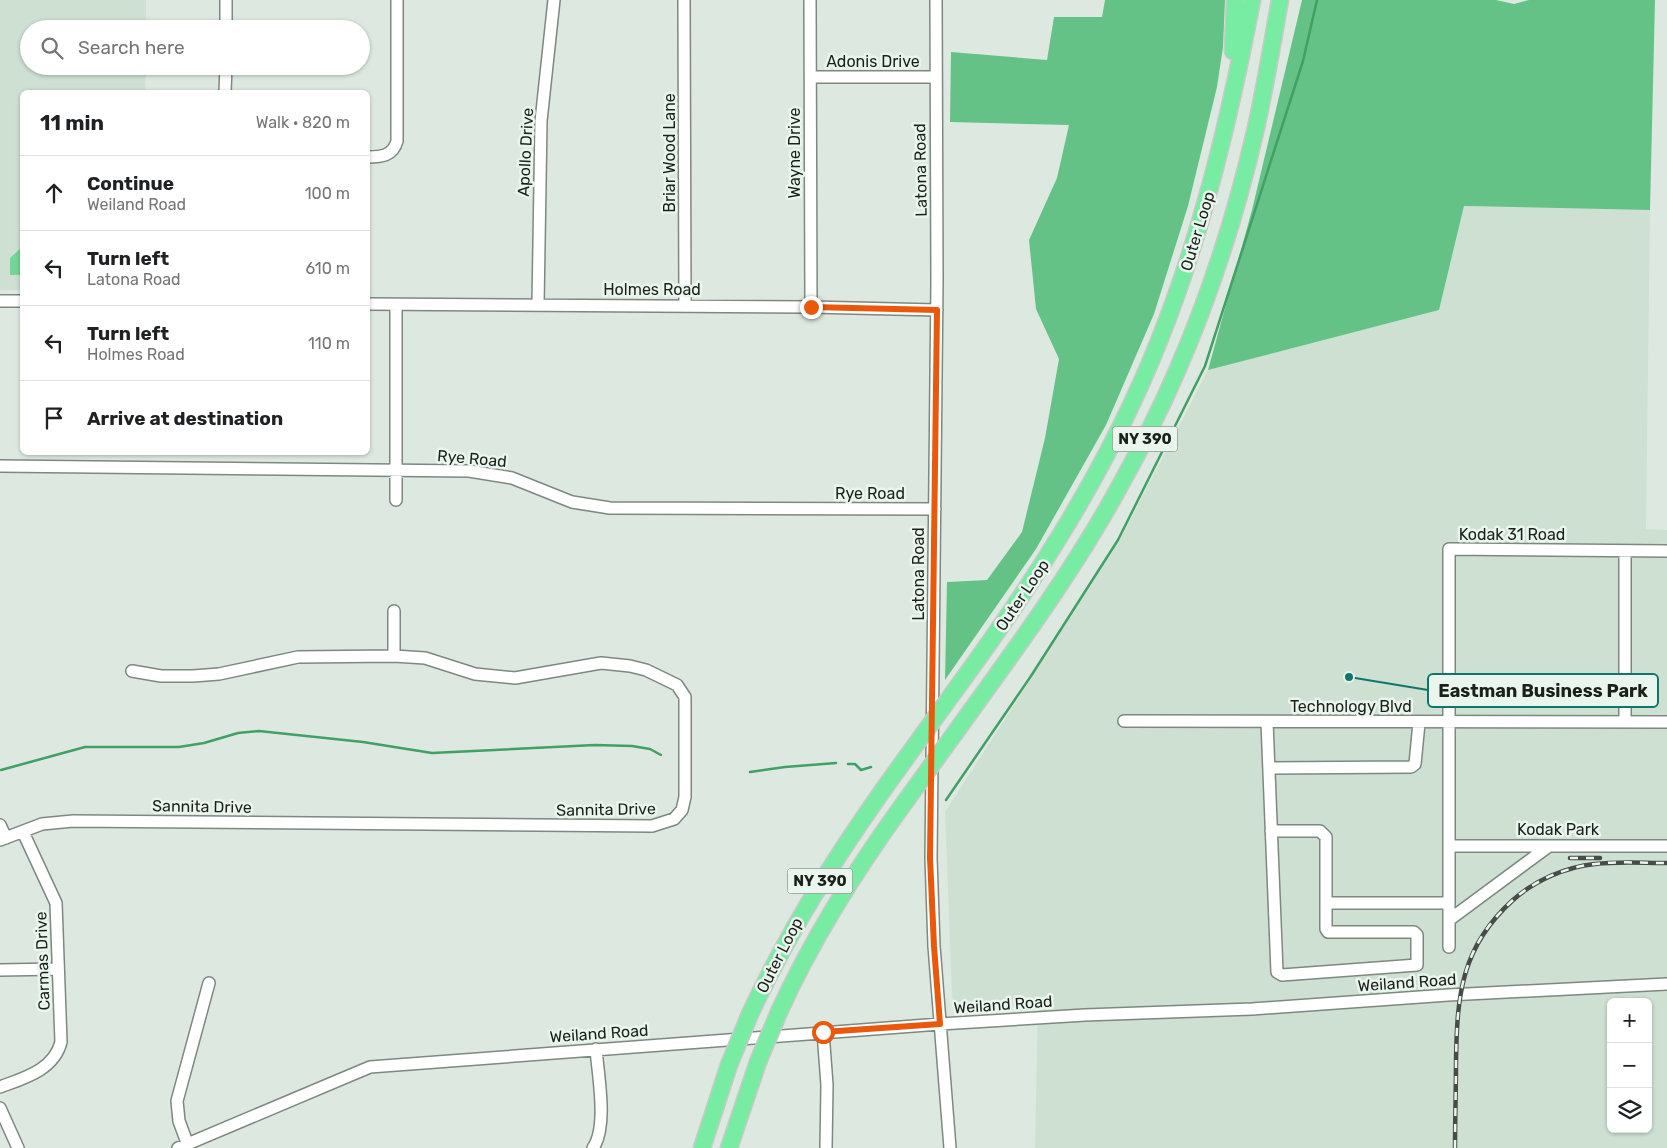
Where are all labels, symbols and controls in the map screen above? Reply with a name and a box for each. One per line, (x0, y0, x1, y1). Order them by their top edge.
search box (20, 20, 370, 75)
icon: search (38, 34, 66, 62)
text: Search here (78, 36, 185, 59)
street label: Adonis Drive (826, 52, 920, 71)
street label: Briar Wood Lane (660, 93, 679, 213)
street label: Apollo Drive (514, 107, 537, 197)
street label: Wayne Drive (785, 107, 804, 199)
text: 11 min (40, 110, 104, 135)
text: Walk · 820 m (256, 113, 350, 132)
street label: Latona Road (910, 123, 931, 217)
text: Continue (87, 172, 174, 195)
icon: ahead (40, 179, 68, 207)
text: 100 m (305, 184, 350, 203)
street label: Outer Loop (1176, 189, 1219, 273)
text: Weiland Road (87, 195, 186, 214)
text: Turn left (87, 247, 169, 270)
icon: left (40, 254, 68, 282)
text: 610 m (306, 259, 350, 278)
text: Latona Road (87, 270, 181, 289)
street label: Holmes Road (603, 280, 701, 299)
route end (800, 296, 823, 319)
text: Turn left (87, 322, 169, 345)
icon: left (40, 329, 68, 357)
text: 110 m (308, 334, 350, 353)
text: Holmes Road (87, 345, 185, 364)
icon: arrive (40, 404, 68, 432)
text: Arrive at destination (87, 407, 283, 430)
road number: NY 390 (1112, 426, 1178, 452)
street label: Rye Road (436, 446, 508, 471)
street label: Rye Road (835, 484, 905, 503)
street label: Kodak 31 Road (1459, 525, 1565, 544)
street label: Latona Road (909, 527, 928, 621)
street label: Outer Loop (992, 556, 1053, 635)
callout: Eastman Business Park (1428, 674, 1658, 707)
text: Eastman Business Park (1438, 680, 1648, 702)
street label: Technology Blvd (1290, 697, 1412, 716)
street label: Sannita Drive (152, 796, 252, 817)
street label: Sannita Drive (556, 799, 656, 820)
street label: Kodak Park (1517, 820, 1600, 839)
road number: NY 390 (788, 868, 852, 894)
street label: Carmas Drive (31, 911, 54, 1011)
street label: Outer Loop (752, 914, 807, 996)
street label: Weiland Road (1357, 970, 1457, 995)
street label: Weiland Road (953, 992, 1053, 1017)
map controls (1607, 998, 1652, 1133)
button: + (1607, 998, 1652, 1043)
street label: Weiland Road (549, 1021, 649, 1046)
route start (812, 1021, 835, 1044)
button: − (1607, 1043, 1652, 1088)
button: layers (1607, 1088, 1652, 1133)

